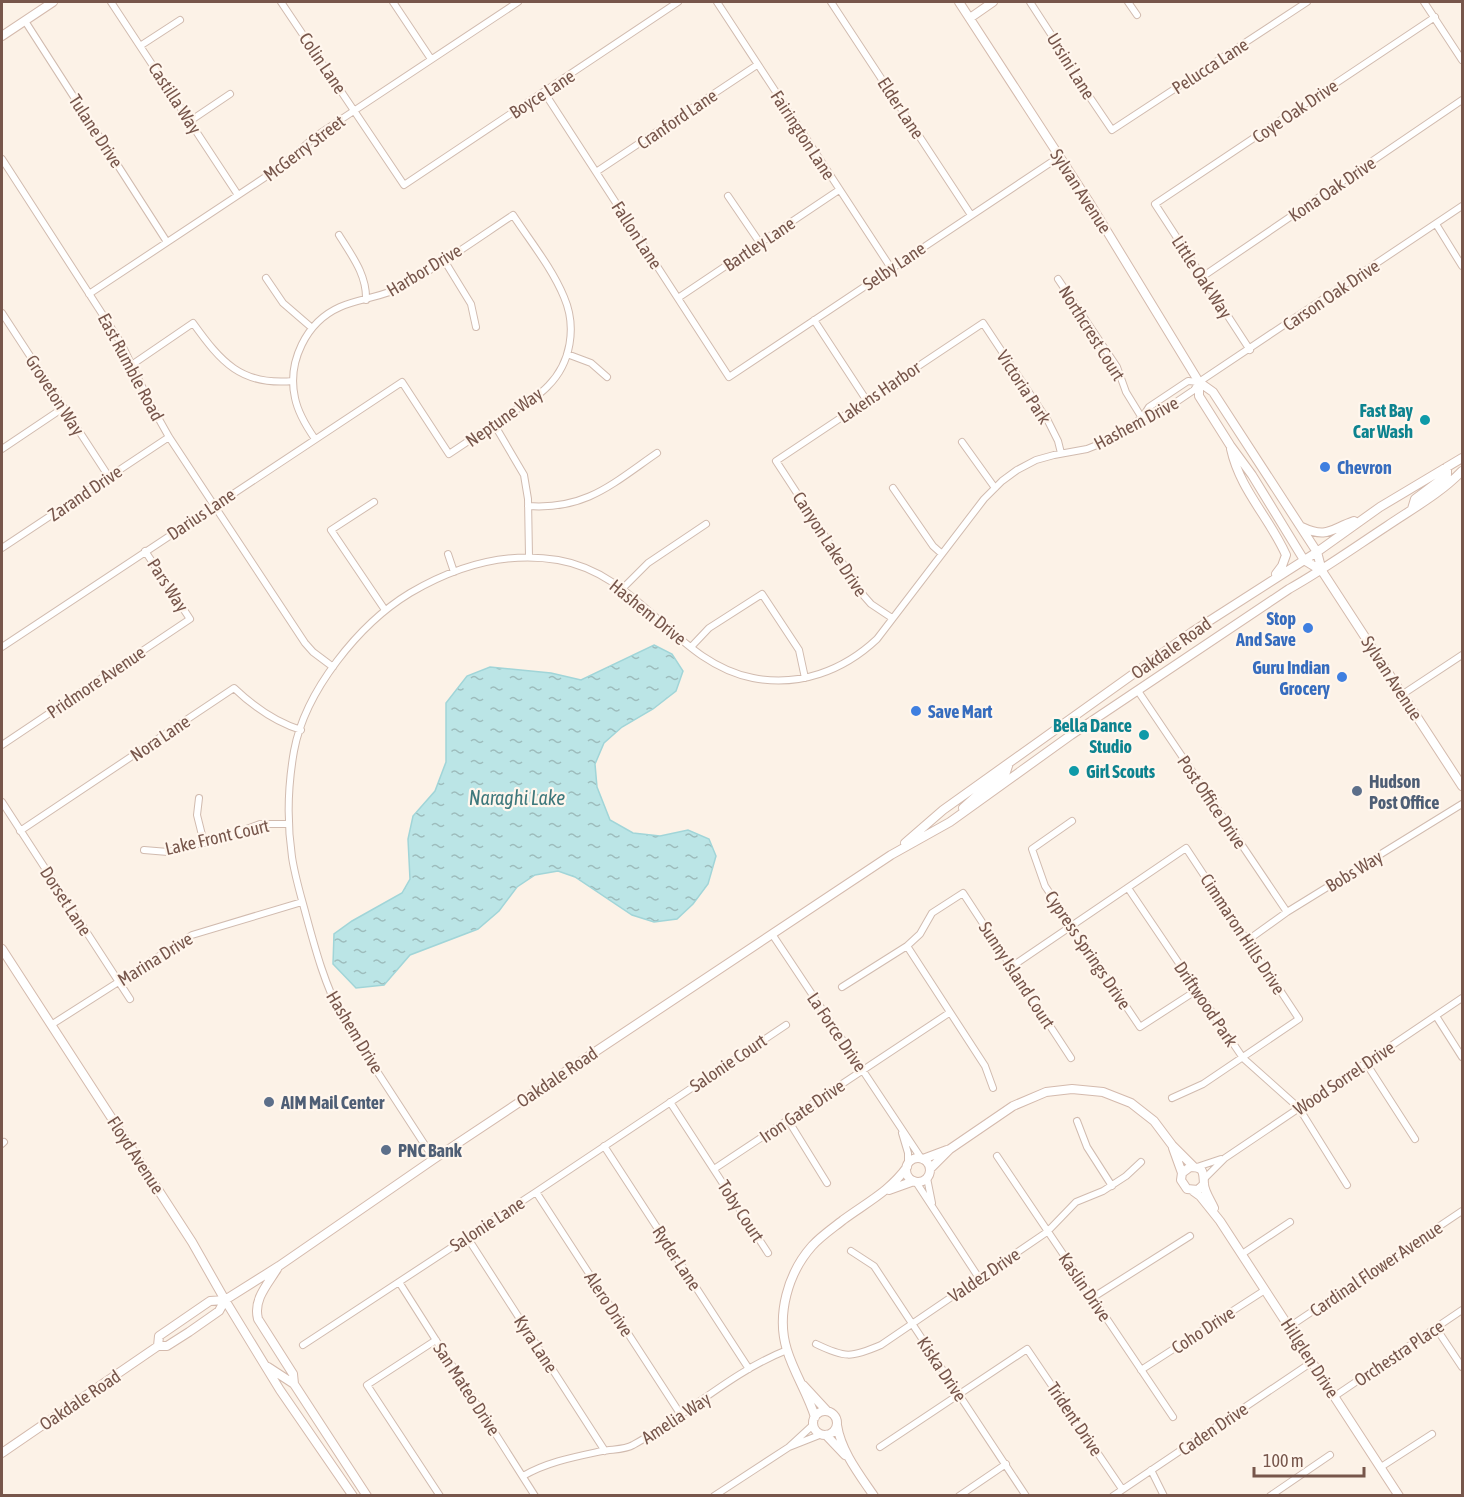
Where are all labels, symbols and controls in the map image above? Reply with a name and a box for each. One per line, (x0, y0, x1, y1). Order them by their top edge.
street label: Colin Lane (295, 29, 351, 97)
street label: Ursini Lane (1042, 29, 1100, 103)
street label: Pelucca Lane (1168, 34, 1252, 98)
street label: Castilla Way (144, 58, 206, 138)
street label: Boyce Lane (505, 65, 579, 123)
street label: Elder Lane (873, 73, 929, 143)
street label: Coye Oak Drive (1248, 75, 1342, 147)
street label: Cranford Lane (633, 85, 721, 153)
street label: Fairington Lane (766, 86, 840, 184)
street label: Tulane Drive (65, 90, 127, 172)
street label: McGerry Street (259, 111, 349, 185)
street label: Sylvan Avenue (1046, 145, 1116, 237)
street label: Kona Oak Drive (1284, 152, 1380, 226)
street label: Fallon Lane (607, 197, 667, 273)
street label: Bartley Lane (719, 212, 799, 276)
street label: Little Oak Way (1168, 232, 1236, 322)
street label: Selby Lane (859, 237, 929, 295)
street label: Harbor Drive (383, 239, 465, 301)
street label: Carson Oak Drive (1279, 255, 1383, 335)
street label: Northcrest Court (1055, 282, 1129, 384)
street label: East Rumble Road (94, 310, 168, 424)
street label: Victoria Park (992, 346, 1056, 428)
street label: Groveton Way (21, 351, 89, 439)
street label: Lakens Harbor (834, 356, 925, 427)
street label: Neptune Way (462, 383, 546, 451)
street label: Hashem Drive (1090, 392, 1182, 454)
place label: Fast Bay Car Wash (1353, 400, 1414, 442)
marker: Fast Bay Car Wash (1418, 413, 1432, 427)
place label: Chevron (1337, 457, 1392, 478)
marker: Chevron (1318, 460, 1332, 474)
street label: Zarand Drive (44, 461, 126, 525)
street label: Darius Lane (163, 484, 239, 544)
street label: Canyon Lake Drive (788, 488, 872, 600)
street label: Pars Way (143, 554, 193, 616)
street label: Hashem Drive (605, 575, 691, 649)
place label: Stop And Save (1235, 608, 1296, 650)
street label: Oakdale Road (1127, 613, 1215, 683)
marker: Stop And Save (1301, 621, 1315, 635)
street label: Sylvan Avenue (1357, 632, 1427, 724)
street label: Pridmore Avenue (43, 641, 149, 723)
place label: Guru Indian Grocery (1252, 657, 1331, 699)
marker: Guru Indian Grocery (1335, 670, 1349, 684)
place label: Save Mart (928, 701, 993, 722)
marker: Save Mart (909, 704, 923, 718)
street label: Nora Lane (126, 711, 194, 765)
place label: Bella Dance Studio (1053, 715, 1132, 757)
marker: Bella Dance Studio (1137, 728, 1151, 742)
street label: Post Office Drive (1173, 751, 1251, 853)
place label: Girl Scouts (1086, 761, 1156, 782)
marker: Girl Scouts (1067, 764, 1081, 778)
place label: Hudson Post Office (1369, 771, 1439, 813)
marker: Hudson Post Office (1350, 784, 1364, 798)
water label: Naraghi Lake (469, 786, 565, 809)
street label: Lake Front Court (163, 815, 271, 859)
street label: Bobs Way (1322, 846, 1386, 896)
street label: Dorset Lane (36, 862, 96, 940)
street label: Cimmaron Hills Drive (1196, 870, 1290, 998)
street label: Cypress Springs Drive (1041, 887, 1135, 1013)
street label: Sunny Island Court (975, 918, 1059, 1032)
street label: Marina Drive (114, 928, 196, 990)
street label: Driftwood Park (1170, 957, 1242, 1051)
street label: Hashem Drive (322, 987, 388, 1077)
street label: La Force Drive (803, 989, 871, 1075)
street label: Salonie Court (686, 1030, 770, 1096)
street label: Wood Sorrel Drive (1289, 1036, 1399, 1120)
street label: Oakdale Road (513, 1042, 601, 1112)
street label: Iron Gate Drive (755, 1075, 849, 1147)
place label: AIM Mail Center (280, 1092, 385, 1113)
marker: AIM Mail Center (262, 1095, 276, 1109)
street label: Floyd Avenue (103, 1112, 169, 1198)
place label: PNC Bank (398, 1140, 463, 1161)
marker: PNC Bank (379, 1143, 393, 1157)
street label: Toby Court (713, 1176, 769, 1246)
street label: Salonie Lane (446, 1192, 528, 1256)
street label: Cardinal Flower Avenue (1306, 1217, 1446, 1321)
street label: Ryder Lane (648, 1222, 706, 1294)
street label: Valdez Drive (944, 1243, 1024, 1307)
street label: Kaslin Drive (1054, 1249, 1116, 1325)
street label: Alero Drive (580, 1268, 638, 1340)
street label: Coho Drive (1167, 1302, 1239, 1358)
street label: Kyra Lane (510, 1312, 562, 1376)
street label: Hillglen Drive (1277, 1314, 1343, 1402)
street label: Orchestra Place (1350, 1315, 1448, 1391)
street label: Kiska Drive (913, 1333, 971, 1405)
street label: San Mateo Drive (429, 1339, 505, 1439)
street label: Oakdale Road (36, 1365, 124, 1435)
street label: Trident Drive (1043, 1378, 1107, 1460)
street label: Amelia Way (638, 1388, 714, 1448)
street label: Caden Drive (1174, 1398, 1252, 1460)
scale bar (1254, 1440, 1364, 1478)
text: 100 m (1263, 1450, 1304, 1471)

